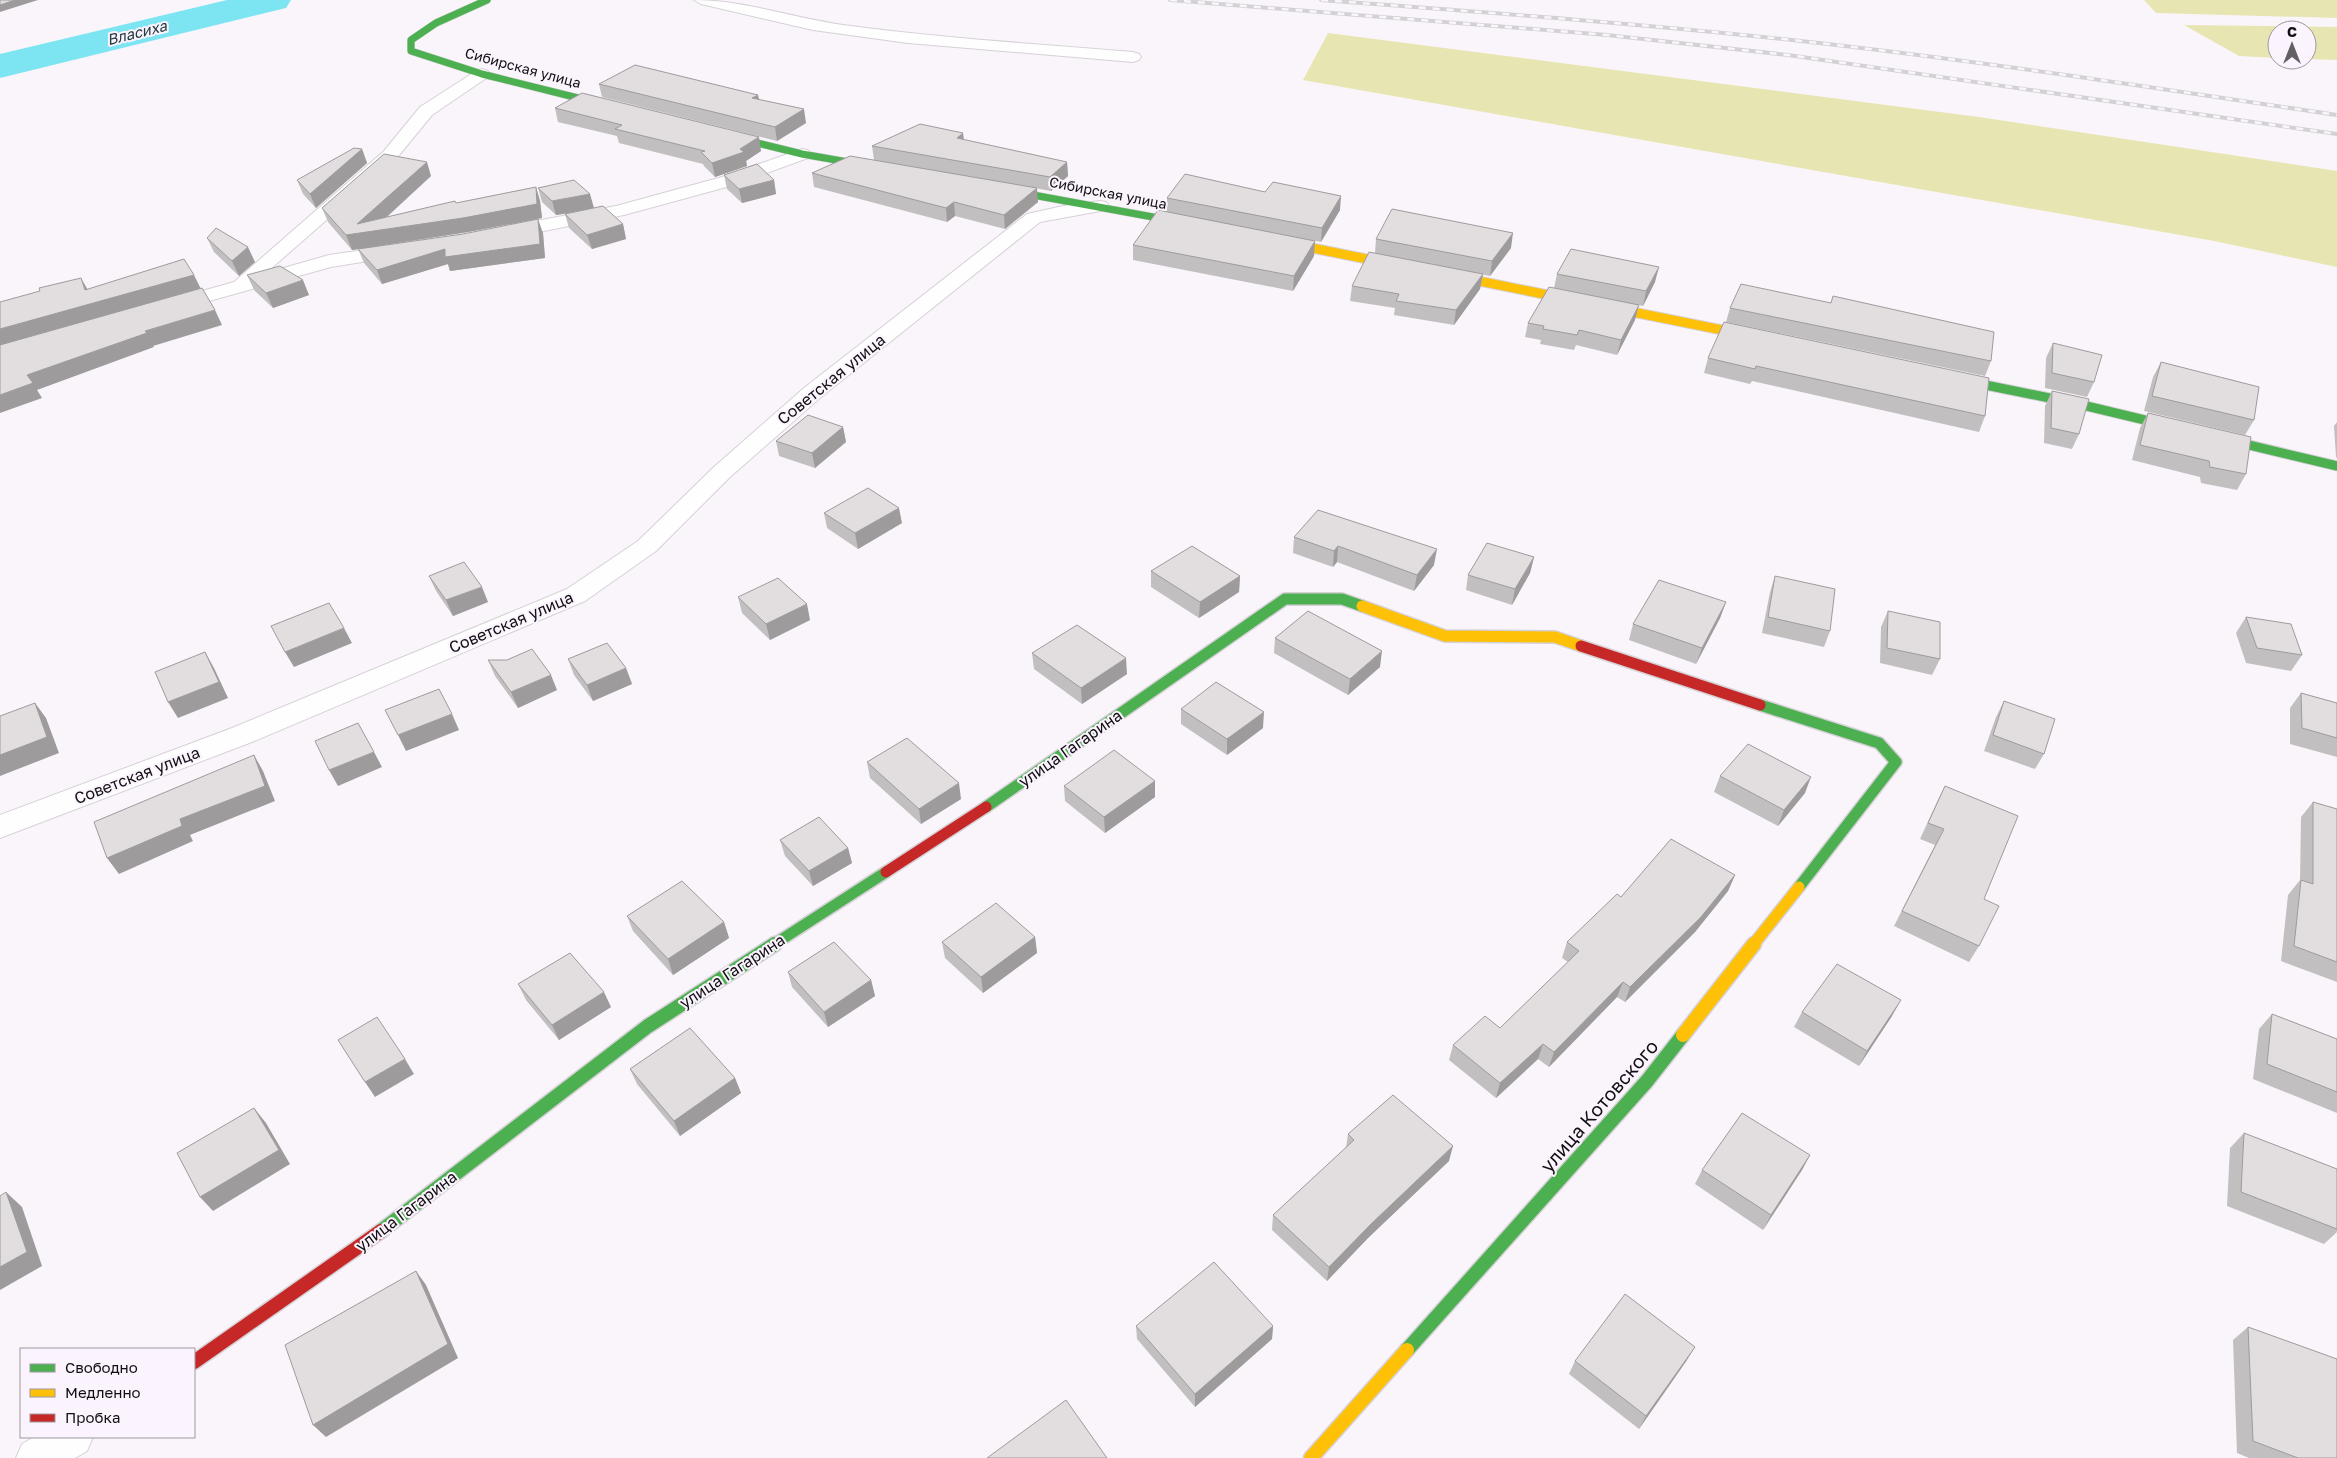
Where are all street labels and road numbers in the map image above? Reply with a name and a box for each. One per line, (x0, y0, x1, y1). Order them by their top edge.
street label: Сибирская улица (463, 44, 583, 91)
street label: Сибирская улица (1048, 173, 1168, 212)
street label: Советская улица (773, 329, 889, 429)
street label: Советская улица (446, 587, 576, 657)
street label: улица Гагарина (1014, 705, 1126, 791)
street label: Советская улица (71, 742, 203, 808)
street label: улица Гагарина (675, 929, 789, 1013)
street label: улица Котовского (1535, 1035, 1662, 1177)
street label: улица Гагарина (351, 1166, 461, 1256)

